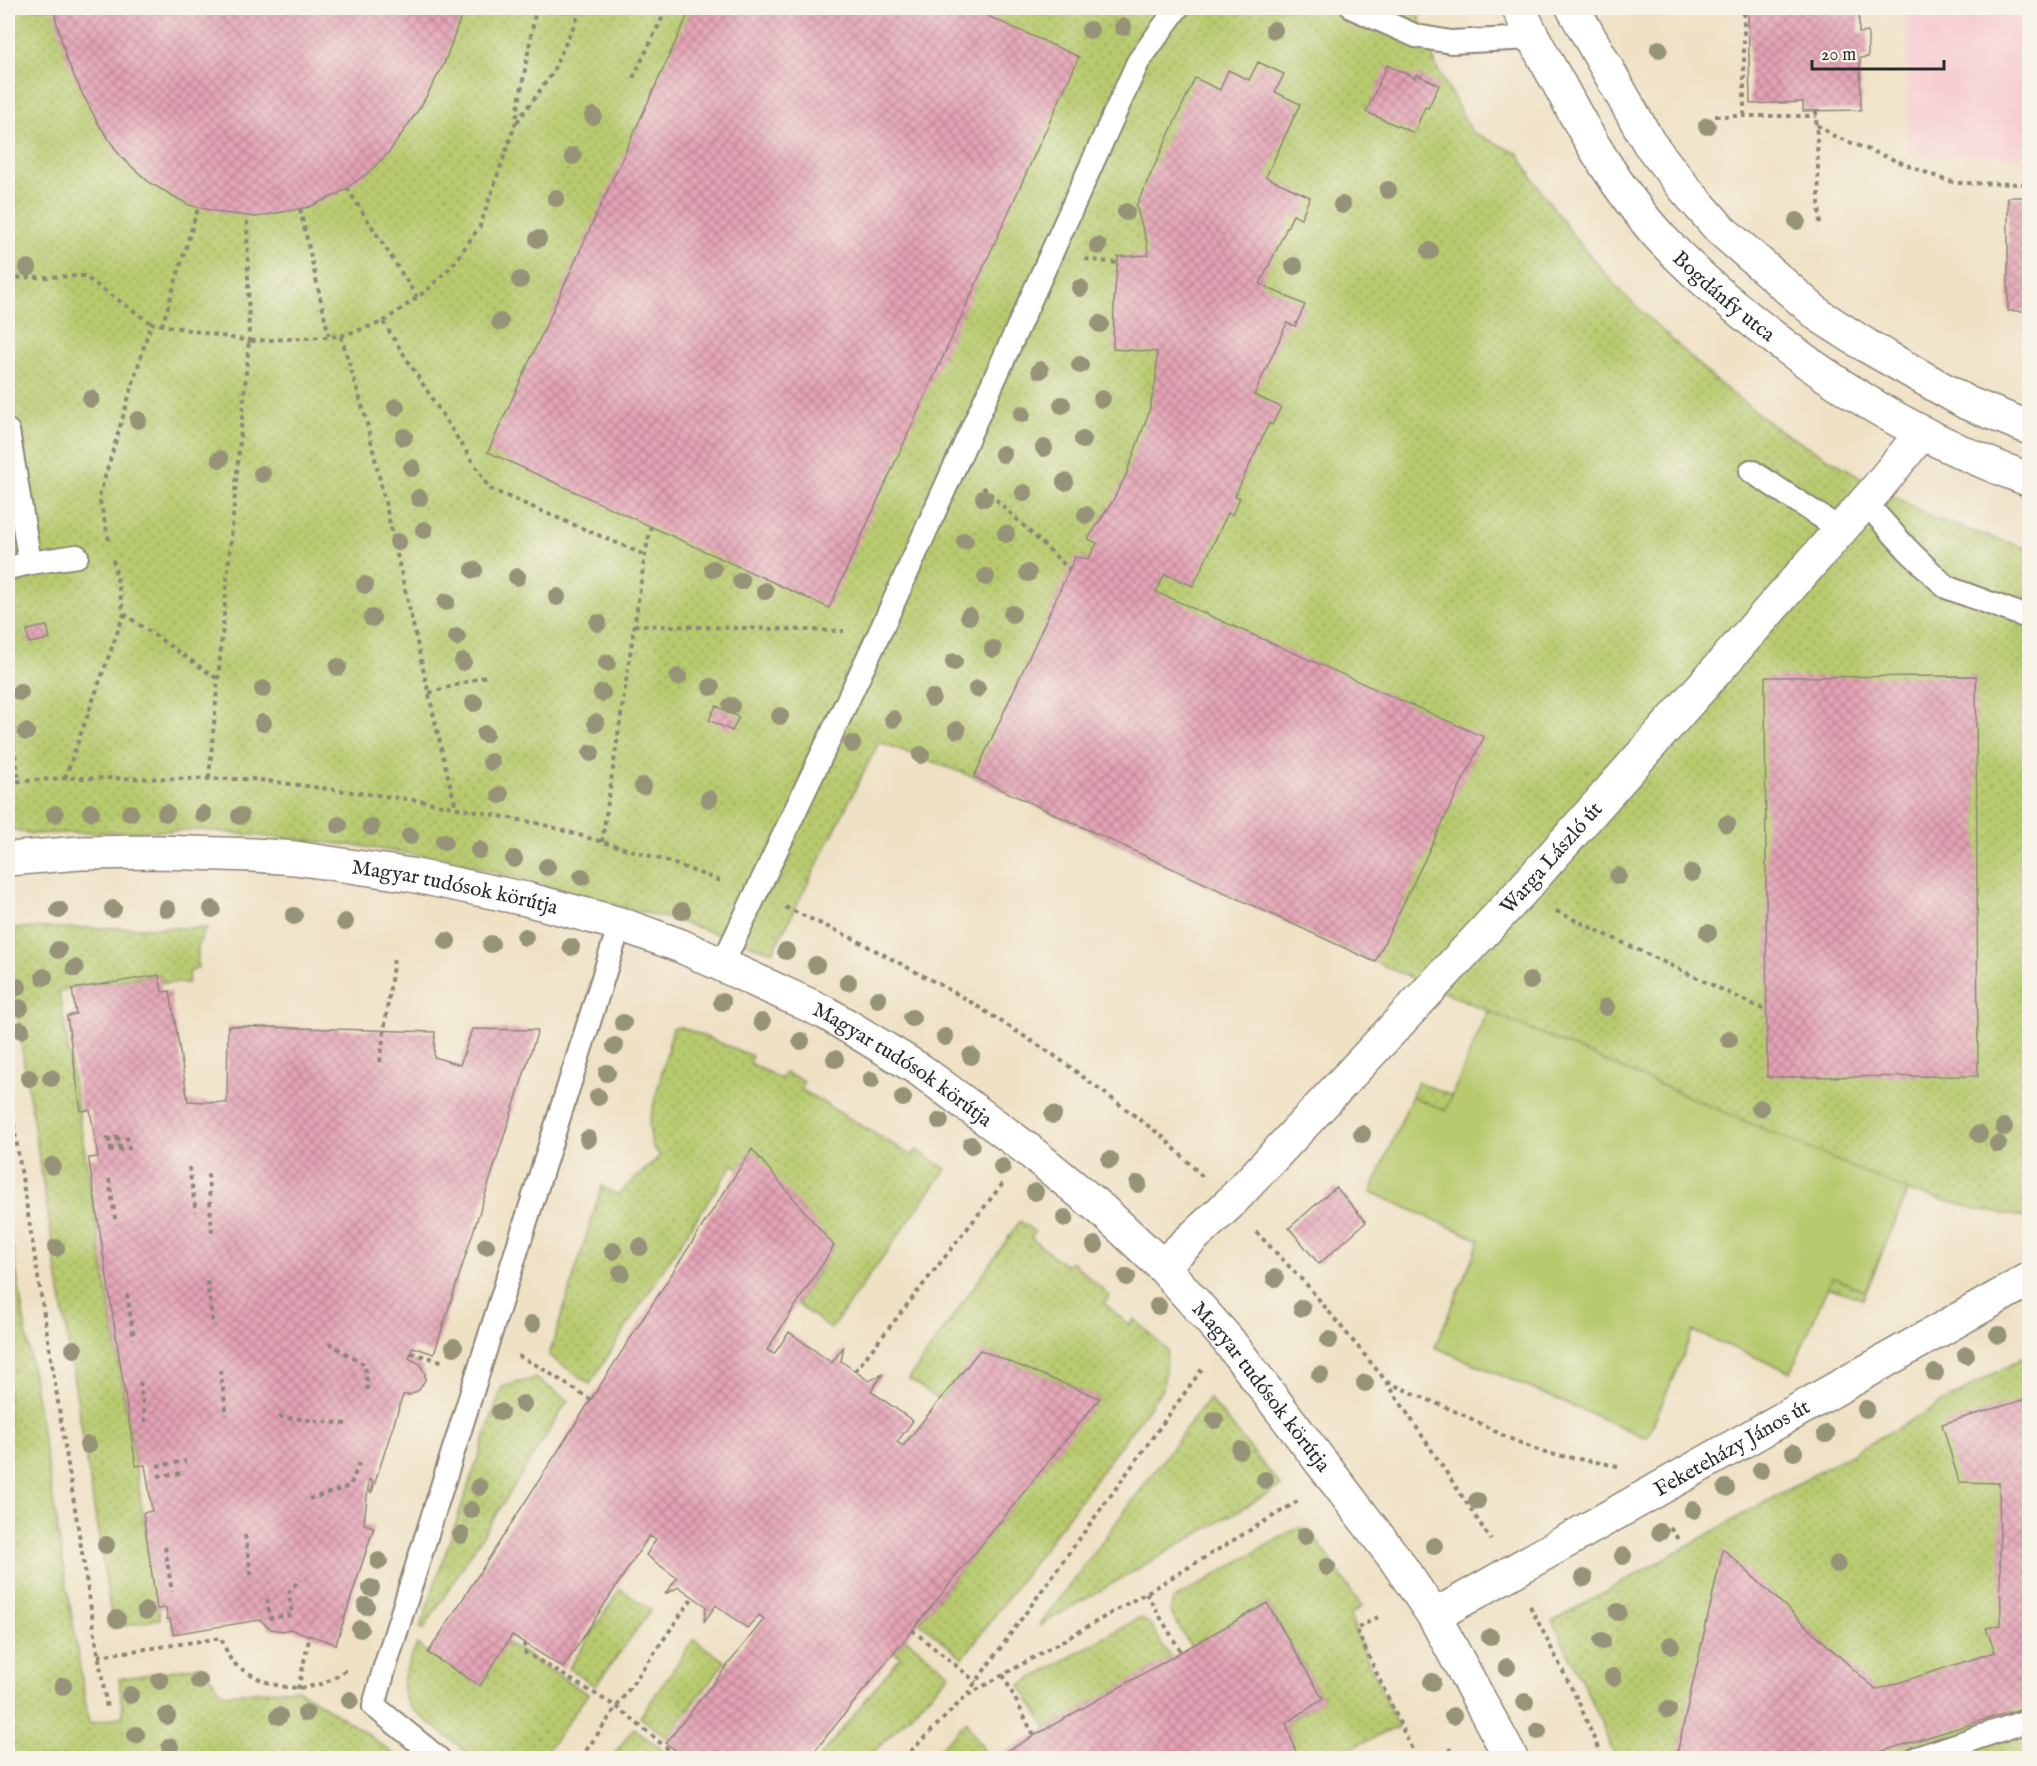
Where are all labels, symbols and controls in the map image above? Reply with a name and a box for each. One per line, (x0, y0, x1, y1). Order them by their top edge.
scale bar (1812, 33, 1944, 71)
text: 20 m (1821, 44, 1856, 67)
street label: Bogdánfy utca (1666, 246, 1781, 349)
street label: Warga László út (1495, 797, 1609, 921)
street label: Magyar tudósok körútja (350, 854, 562, 922)
street label: Magyar tudósok körútja (808, 997, 998, 1134)
street label: Magyar tudósok körútja (1185, 1296, 1336, 1479)
street label: Feketeházy János út (1650, 1394, 1815, 1504)

